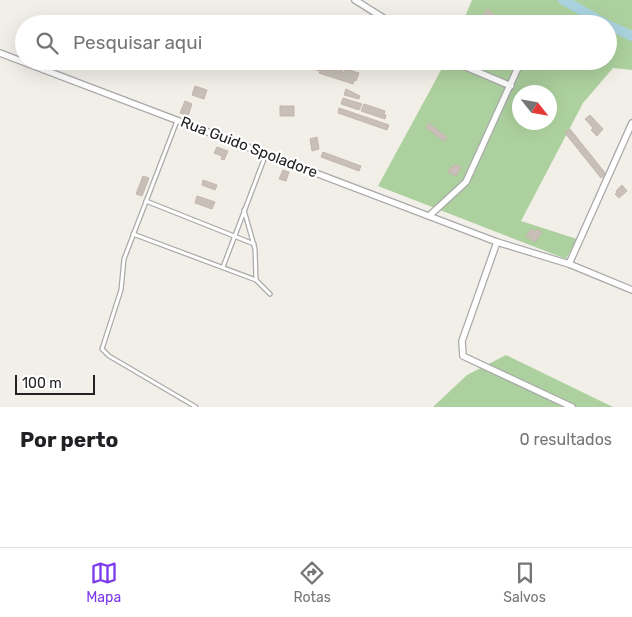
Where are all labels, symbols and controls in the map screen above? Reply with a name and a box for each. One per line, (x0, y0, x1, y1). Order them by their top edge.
search box (15, 15, 617, 70)
icon: search (33, 29, 61, 57)
text: Pesquisar aqui (73, 31, 202, 54)
north arrow (512, 85, 557, 130)
street label: Rua Guido Spoladore (178, 113, 320, 181)
scale bar (15, 372, 95, 395)
text: 100 m (22, 375, 62, 392)
text: Por perto (20, 427, 118, 452)
text: 0 resultados (519, 430, 612, 449)
tab: Mapa (86, 559, 121, 606)
tab: Rotas (293, 559, 331, 606)
tab: Salvos (503, 559, 546, 606)

